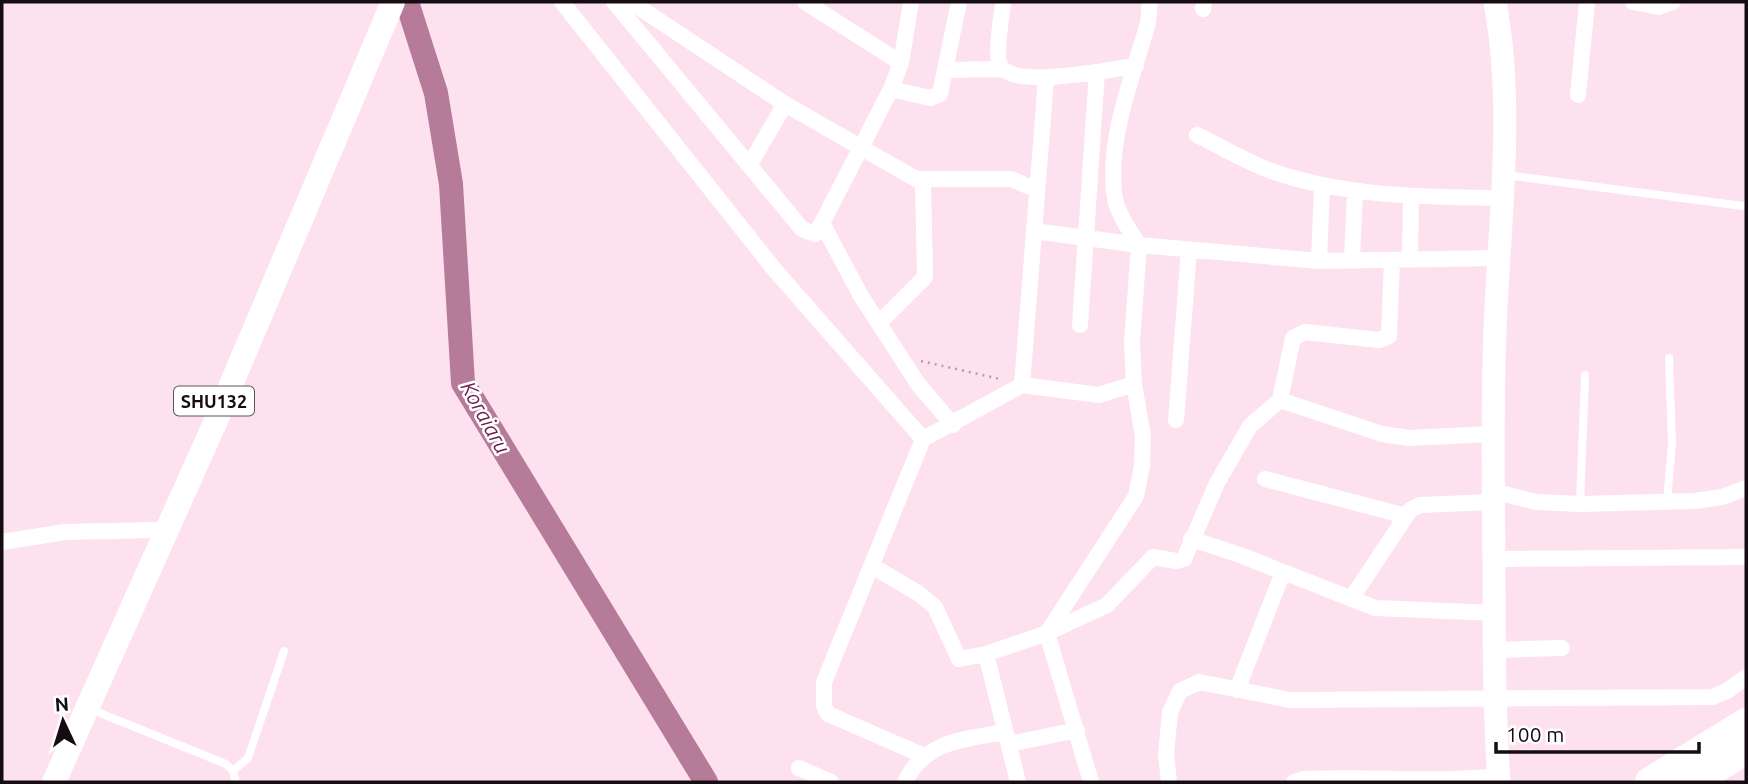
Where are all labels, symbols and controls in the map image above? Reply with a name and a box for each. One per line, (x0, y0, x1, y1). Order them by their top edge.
water label: Koraiaru (456, 377, 516, 457)
road number: SHU132 (174, 386, 254, 416)
north arrow (28, 686, 98, 756)
text: N (54, 693, 70, 716)
scale bar (1496, 710, 1699, 754)
text: 100 m (1506, 722, 1564, 746)

